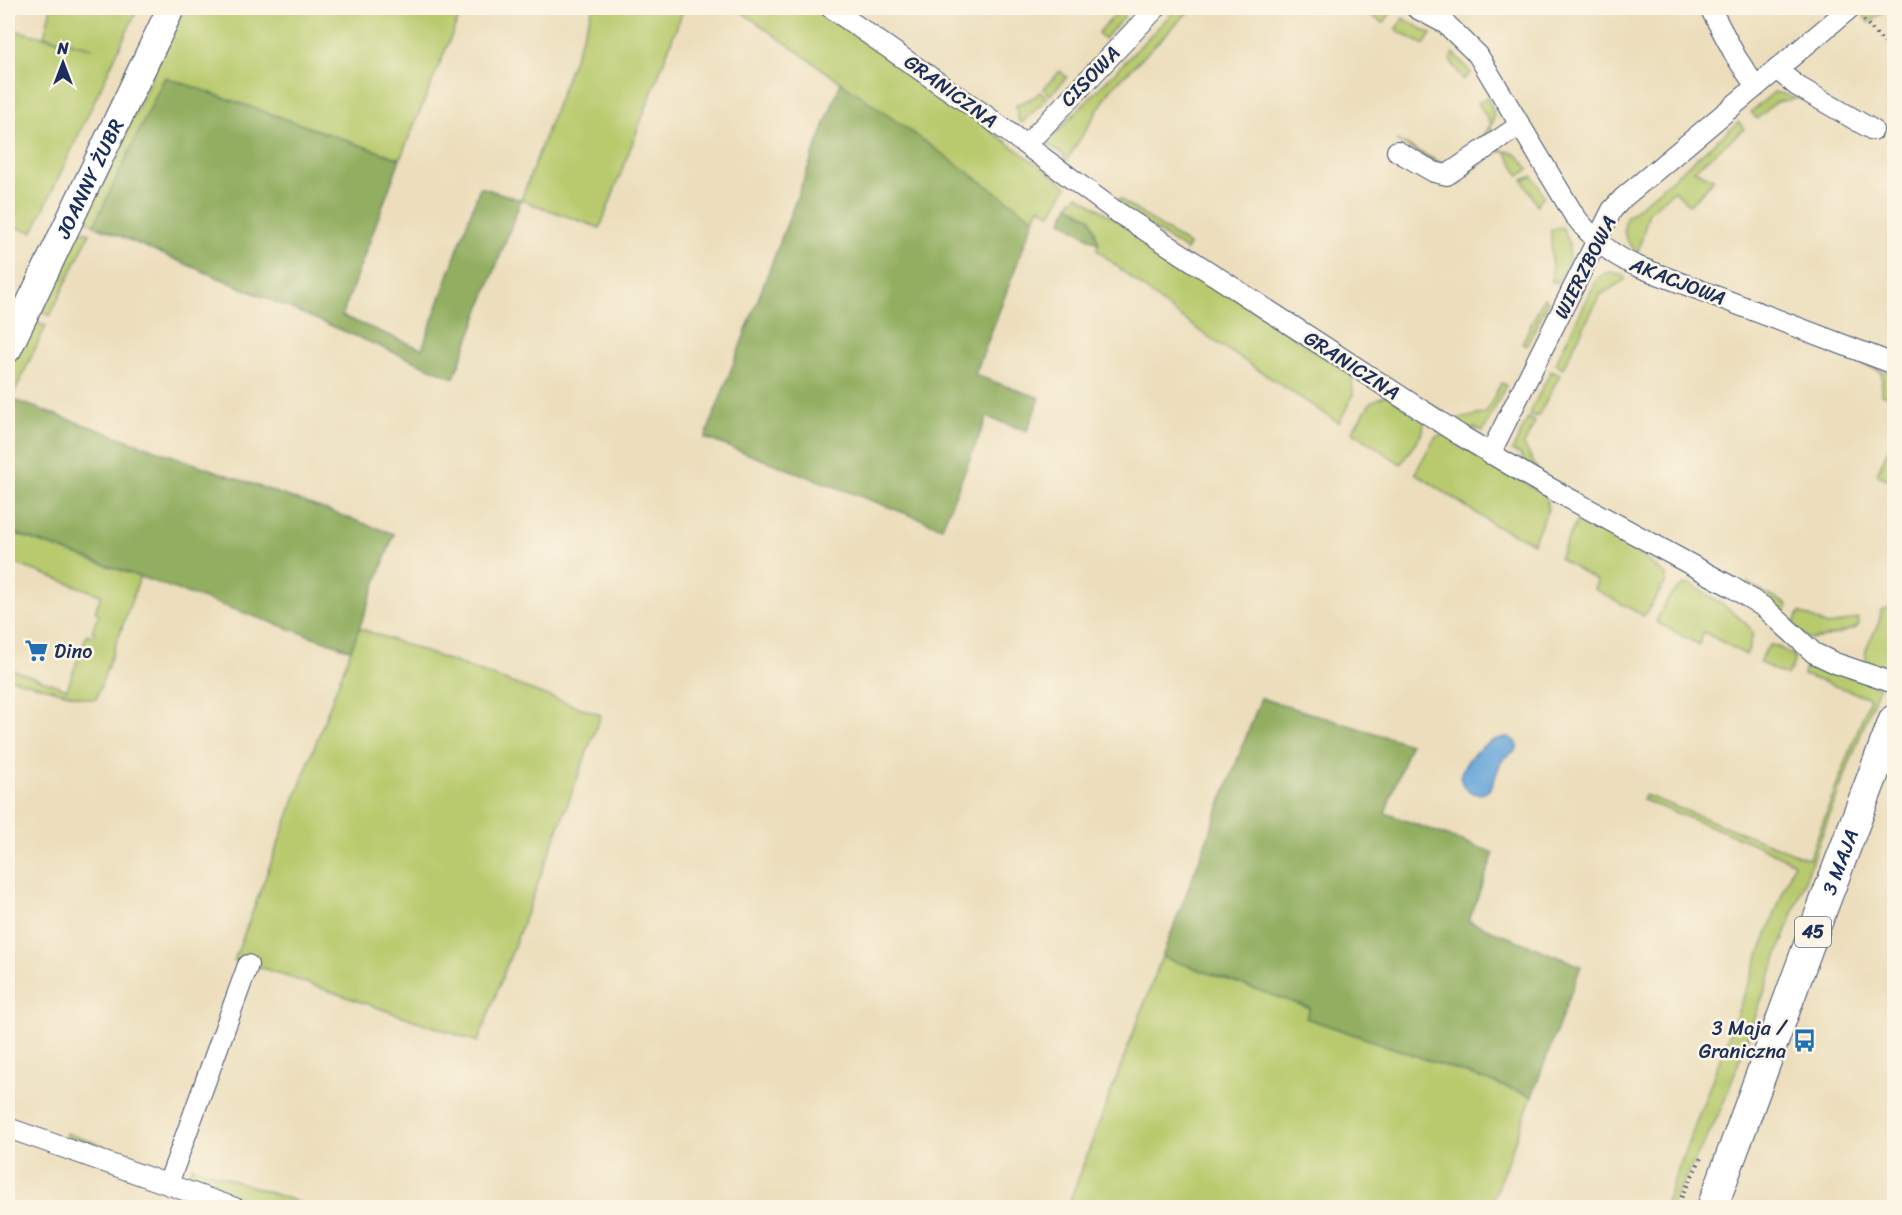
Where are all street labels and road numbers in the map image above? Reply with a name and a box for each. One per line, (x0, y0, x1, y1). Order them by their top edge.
street label: CISOWA (1052, 37, 1129, 115)
street label: GRANICZNA (896, 45, 1005, 138)
street label: JOANNY ŻUBR (46, 113, 134, 245)
street label: WIERZBOWA (1544, 209, 1627, 325)
street label: AKACJOWA (1624, 247, 1731, 316)
street label: GRANICZNA (1296, 321, 1407, 410)
street label: 3 MAJA (1812, 824, 1869, 900)
road number: 45 (1795, 917, 1831, 947)

